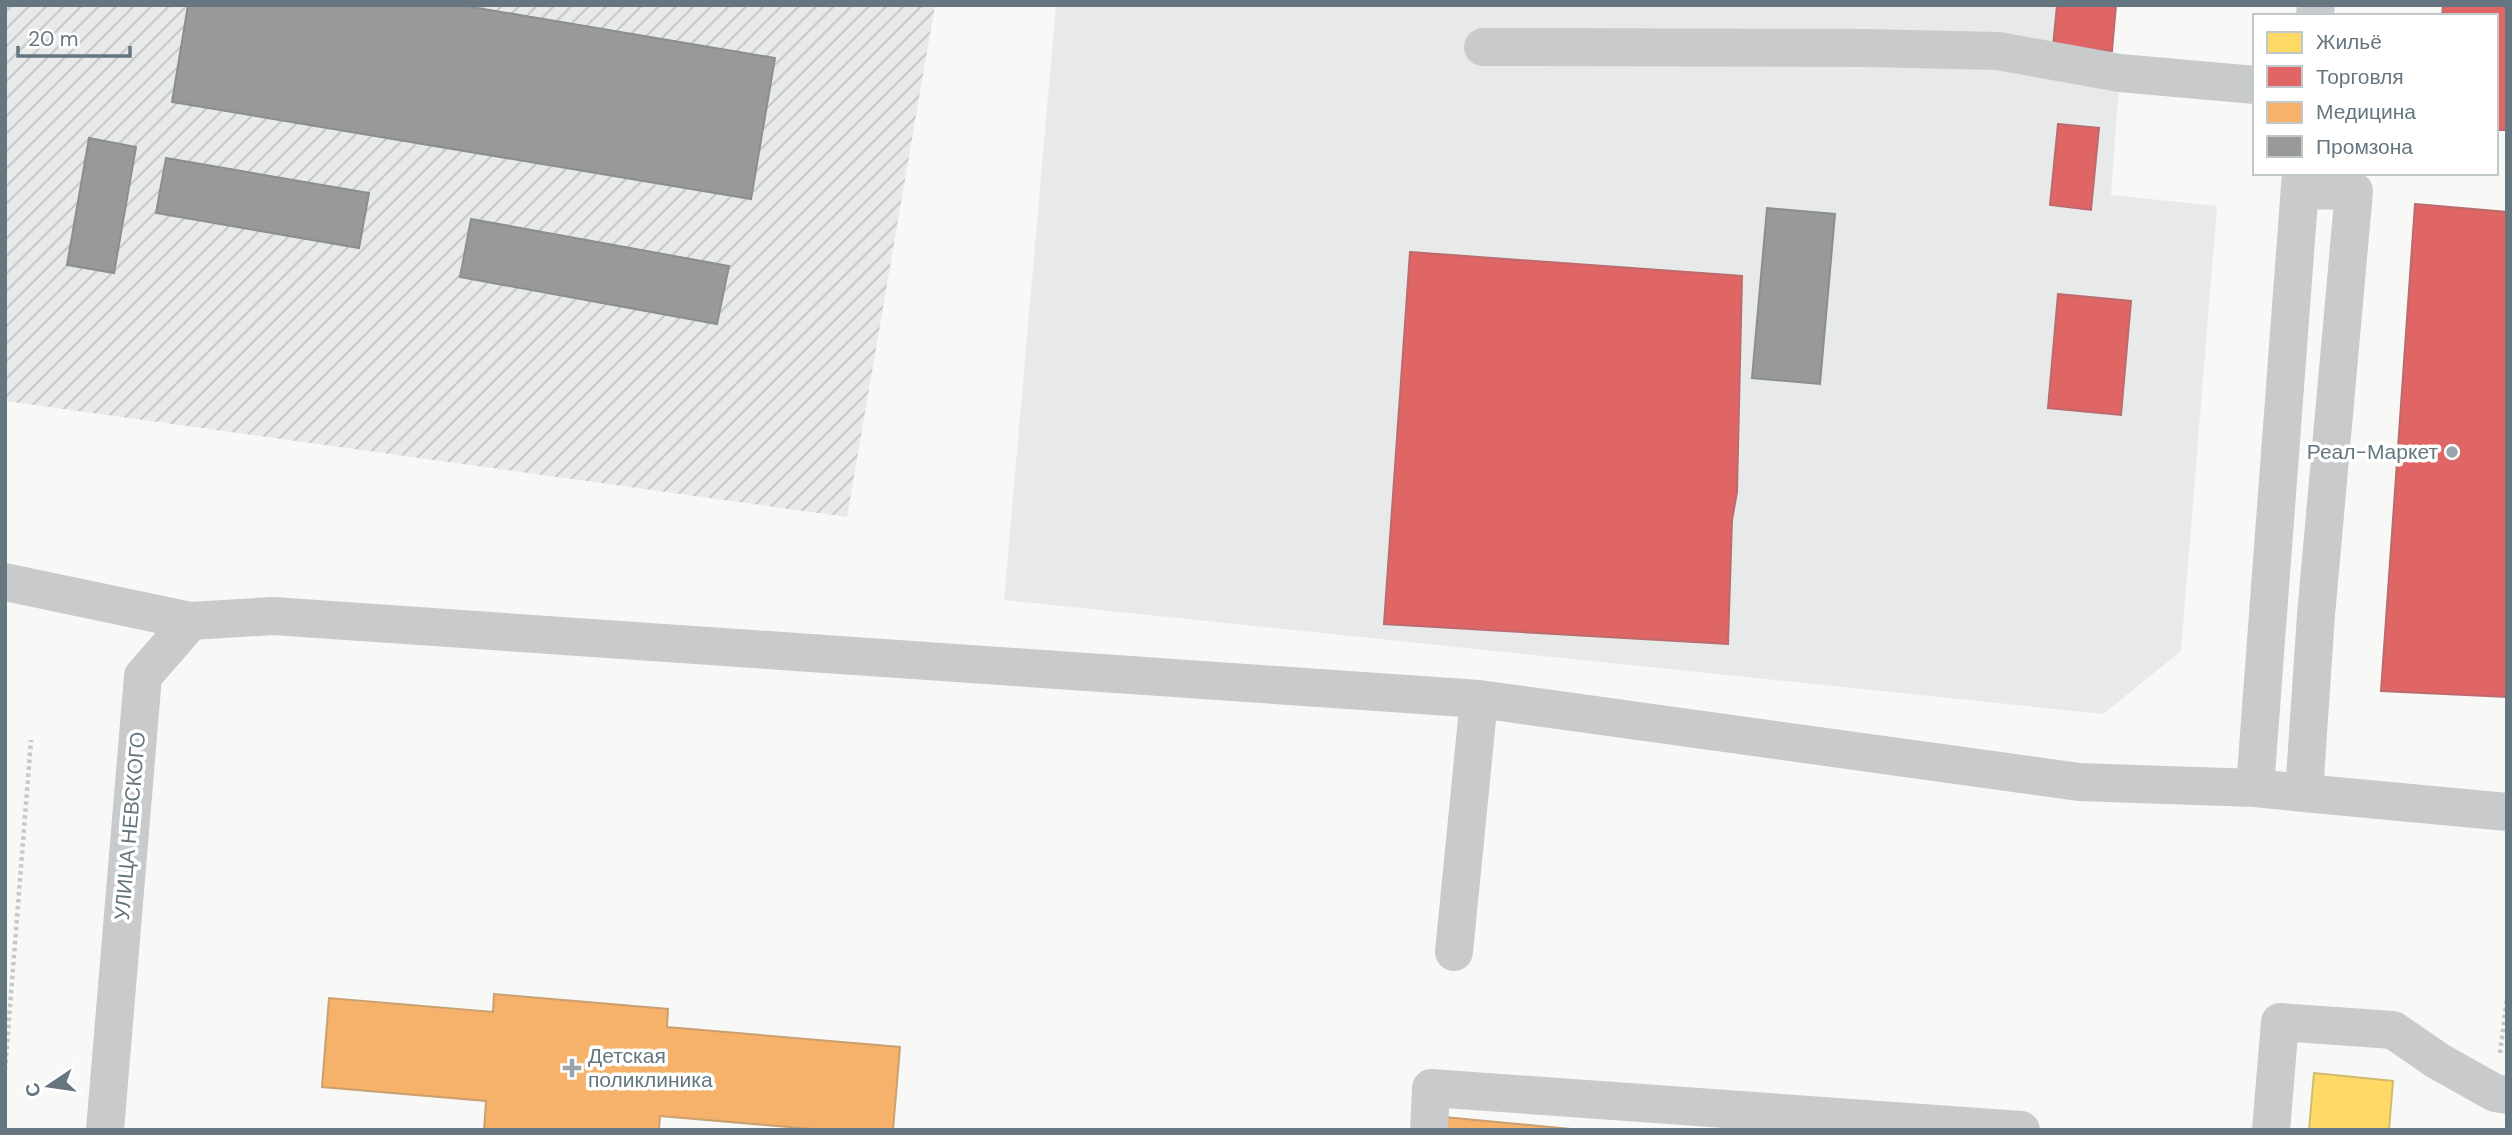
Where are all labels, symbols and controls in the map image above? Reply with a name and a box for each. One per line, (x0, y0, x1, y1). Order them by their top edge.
scale bar (18, 14, 130, 58)
legend (2253, 14, 2498, 175)
text: 20 m (28, 25, 79, 53)
text: Жильё (2316, 28, 2382, 56)
text: Торговля (2316, 63, 2404, 91)
text: Медицина (2316, 98, 2416, 126)
text: Промзона (2316, 133, 2413, 161)
place label: Реал-Маркет (2307, 438, 2438, 466)
marker: Реал-Маркет (2444, 444, 2460, 460)
street label: УЛИЦА НЕВСКОГО (108, 731, 152, 921)
place label: Детская поликлиника (588, 1042, 713, 1094)
north arrow (14, 1051, 84, 1121)
marker: Детская поликлиника (562, 1058, 582, 1078)
text: С (19, 1080, 47, 1099)

